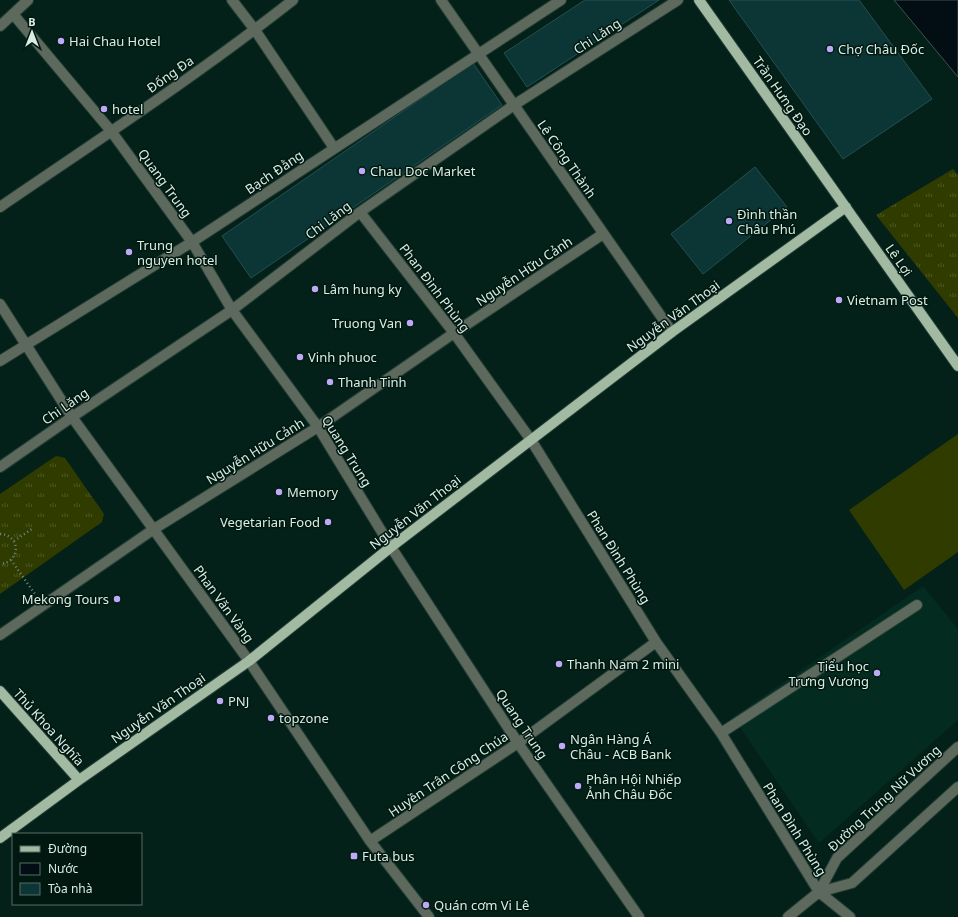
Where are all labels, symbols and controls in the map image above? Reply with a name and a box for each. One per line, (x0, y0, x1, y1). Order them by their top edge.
north arrow (12, 12, 52, 52)
text: B (28, 14, 36, 29)
street label: Chi Lăng (570, 14, 624, 58)
place label: Hai Chau Hotel (69, 32, 161, 50)
marker: Hai Chau Hotel (56, 36, 66, 46)
place label: Chợ Châu Đốc (838, 40, 924, 58)
marker: Chợ Châu Đốc (825, 44, 835, 54)
street label: Đống Đa (143, 51, 197, 97)
street label: Trần Hưng Đạo (749, 53, 817, 139)
place label: hotel (112, 100, 143, 118)
marker: hotel (99, 104, 109, 114)
street label: Lê Công Thành (533, 116, 601, 202)
street label: Quang Trung (134, 145, 196, 221)
street label: Bạch Đằng (242, 146, 306, 198)
place label: Chau Doc Market (370, 162, 476, 180)
marker: Chau Doc Market (357, 166, 367, 176)
street label: Chi Lăng (301, 197, 355, 243)
place label: Đình thần Châu Phú (737, 205, 797, 238)
marker: Đình thần Châu Phú (724, 216, 734, 226)
street label: Nguyễn Hữu Cảnh (472, 232, 576, 310)
place label: Trung nguyen hotel (137, 236, 218, 269)
street label: Phan Đình Phùng (396, 240, 474, 336)
street label: Lê Lợi (881, 240, 917, 280)
marker: Trung nguyen hotel (124, 247, 134, 257)
street label: Nguyễn Văn Thoại (623, 276, 723, 356)
place label: Lâm hung ky (323, 280, 402, 298)
marker: Lâm hung ky (310, 284, 320, 294)
place label: Vietnam Post (847, 291, 928, 309)
marker: Vietnam Post (834, 295, 844, 305)
place label: Truong Van (332, 314, 402, 332)
marker: Truong Van (405, 318, 415, 328)
place label: Vinh phuoc (308, 348, 377, 366)
marker: Vinh phuoc (295, 352, 305, 362)
place label: Thanh Tinh (338, 373, 407, 391)
marker: Thanh Tinh (325, 377, 335, 387)
street label: Chi Lăng (38, 383, 92, 429)
street label: Quang Trung (318, 412, 376, 490)
street label: Nguyễn Hữu Cảnh (202, 414, 308, 488)
street label: Nguyễn Văn Thoại (366, 471, 464, 553)
place label: Memory (287, 483, 339, 501)
marker: Memory (274, 487, 284, 497)
street label: Phan Đình Phùng (583, 507, 655, 607)
place label: Vegetarian Food (220, 513, 320, 531)
marker: Vegetarian Food (323, 517, 333, 527)
street label: Phan Văn Vàng (190, 562, 258, 646)
place label: Mekong Tours (22, 590, 109, 608)
marker: Mekong Tours (112, 594, 122, 604)
place label: Thanh Nam 2 mini (567, 655, 679, 673)
place label: Tiểu học Trưng Vương (788, 657, 869, 690)
marker: Thanh Nam 2 mini (554, 659, 564, 669)
marker: Tiểu học Trưng Vương (872, 668, 882, 678)
street label: Nguyễn Văn Thoại (107, 669, 209, 747)
street label: Thủ Khoa Nghĩa (10, 685, 88, 769)
street label: Quang Trung (492, 685, 552, 763)
place label: PNJ (228, 692, 249, 710)
marker: PNJ (215, 696, 225, 706)
place label: topzone (279, 709, 329, 727)
marker: topzone (266, 713, 276, 723)
street label: Huyền Trân Công Chúa (385, 727, 511, 821)
place label: Ngân Hàng Á Châu - ACB Bank (570, 730, 671, 763)
marker: Ngân Hàng Á Châu - ACB Bank (557, 741, 567, 751)
street label: Đường Trưng Nữ Vương (824, 741, 944, 855)
place label: Phân Hội Nhiếp Ảnh Châu Đốc (586, 770, 681, 803)
street label: Phan Đình Phùng (759, 779, 831, 879)
marker: Phân Hội Nhiếp Ảnh Châu Đốc (573, 781, 583, 791)
legend (12, 833, 142, 905)
text: Đường (48, 840, 87, 857)
place label: Futa bus (362, 847, 414, 865)
marker: Futa bus (349, 851, 359, 861)
text: Nước (48, 860, 79, 877)
text: Tòa nhà (48, 880, 93, 897)
place label: Quán cơm Vi Lê (434, 896, 529, 914)
marker: Quán cơm Vi Lê (421, 900, 431, 910)

